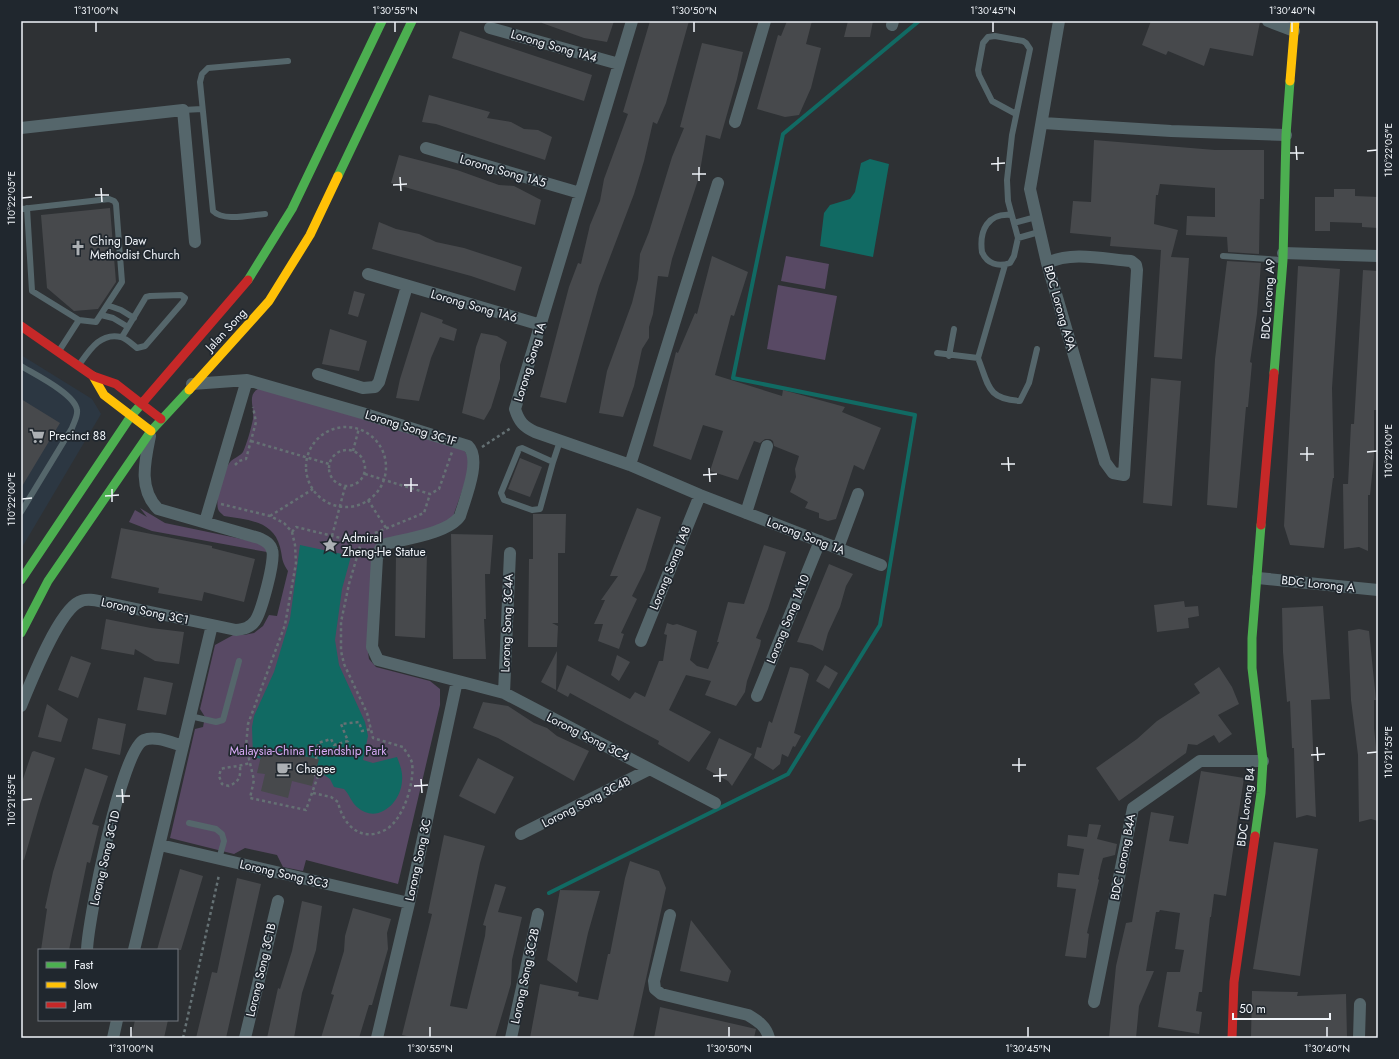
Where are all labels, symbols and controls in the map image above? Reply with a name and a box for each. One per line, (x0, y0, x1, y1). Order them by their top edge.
text: 1°31'00"N (74, 3, 118, 18)
text: 1°30'55"N (372, 3, 418, 18)
text: 1°30'50"N (671, 3, 717, 18)
text: 1°30'45"N (970, 3, 1016, 18)
text: 1°30'40"N (1269, 3, 1315, 18)
street label: Lorong Song 1A4 (509, 25, 599, 67)
text: 110°22'05"E (1381, 123, 1396, 177)
street label: Lorong Song 1A5 (458, 150, 549, 192)
text: 110°22'05"E (4, 171, 19, 225)
place label: Ching Daw Methodist Church (90, 232, 180, 264)
church icon: Ching Daw Methodist Church (69, 239, 87, 257)
street label: BDC Lorong A9 (1256, 258, 1280, 340)
street label: BDC Lorong A9A (1039, 263, 1081, 353)
street label: Lorong Song 1A6 (429, 285, 519, 327)
street label: Jalan Song (200, 304, 251, 357)
street label: Lorong Song 1A (509, 320, 551, 404)
street label: Lorong Song 3C1F (363, 405, 459, 451)
text: 110°22'00"E (1381, 424, 1396, 478)
supermarket icon: Precinct 88 (28, 427, 46, 445)
place label: Precinct 88 (49, 427, 106, 445)
text: 110°22'00"E (4, 472, 19, 526)
street label: Lorong Song 1A (764, 513, 848, 559)
street label: Lorong Song 1A8 (645, 523, 695, 613)
place label: Admiral Zheng-He Statue (342, 529, 426, 561)
place icon: Admiral Zheng-He Statue (321, 536, 339, 554)
street label: BDC Lorong A (1280, 571, 1356, 597)
street label: Lorong Song 1A10 (762, 572, 814, 666)
street label: Lorong Song 3C4A (496, 573, 518, 673)
street label: Lorong Song 3C1 (99, 593, 191, 629)
street label: Lorong Song 3C4 (543, 708, 633, 766)
text: 110°21'55"E (1381, 726, 1396, 778)
park label: Malaysia-China Friendship Park (229, 742, 387, 760)
cafe icon: Chagee (275, 760, 293, 778)
place label: Chagee (296, 760, 336, 778)
street label: BDC Lorong B4 (1232, 766, 1260, 848)
street label: Lorong Song 3C4B (538, 772, 634, 832)
text: 110°21'55"E (4, 774, 19, 826)
street label: Lorong Song 3C1D (85, 809, 125, 907)
street label: BDC Lorong B4A (1106, 812, 1140, 902)
street label: Lorong Song 3C (400, 817, 436, 903)
street label: Lorong Song 3C3 (238, 855, 330, 893)
street label: Lorong Song 3C1B (241, 921, 281, 1019)
street label: Lorong Song 3C2B (506, 926, 544, 1025)
legend (38, 949, 178, 1021)
text: Fast (74, 956, 93, 974)
text: Slow (74, 976, 99, 994)
scale bar (1233, 995, 1330, 1021)
text: Jam (72, 996, 92, 1014)
text: 50 m (1239, 1000, 1266, 1018)
text: 1°31'00"N (109, 1041, 153, 1056)
text: 1°30'55"N (407, 1041, 453, 1056)
text: 1°30'50"N (706, 1041, 752, 1056)
text: 1°30'45"N (1005, 1041, 1051, 1056)
text: 1°30'40"N (1304, 1041, 1350, 1056)

